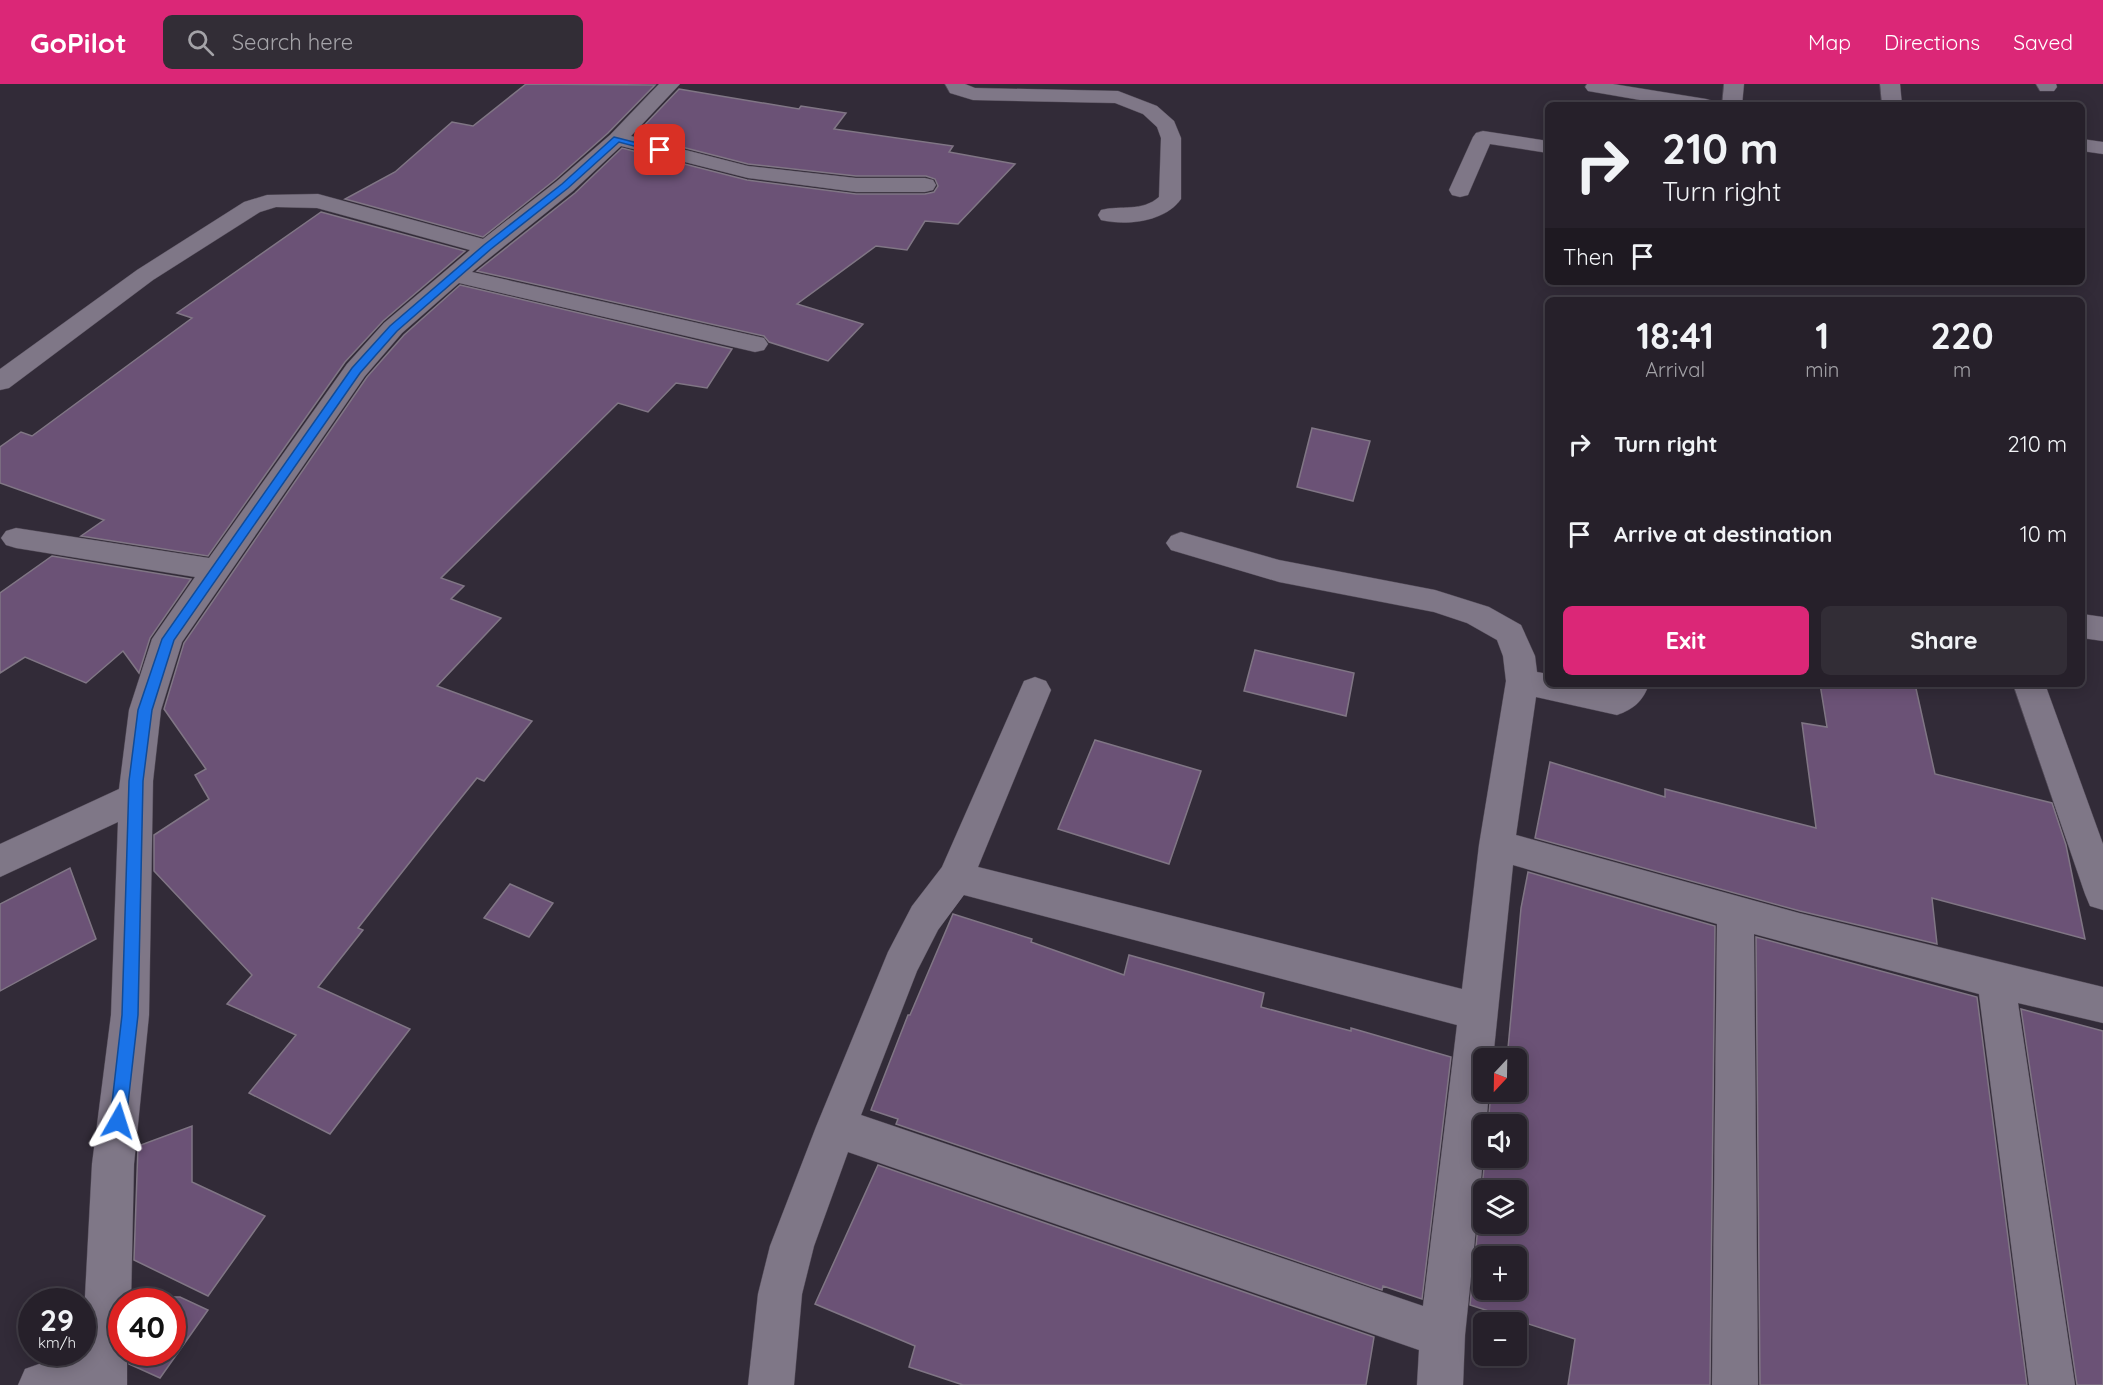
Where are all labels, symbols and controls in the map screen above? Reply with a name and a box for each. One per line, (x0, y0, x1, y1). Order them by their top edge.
search box (163, 15, 583, 69)
text: GoPilot (30, 25, 127, 60)
icon: search (184, 26, 217, 59)
text: Search here (232, 28, 353, 56)
text: Map (1808, 29, 1851, 55)
text: Directions (1884, 29, 1980, 55)
text: Saved (2013, 29, 2073, 55)
text: 210 m (1662, 122, 1779, 175)
pin (634, 124, 685, 175)
icon: right (1563, 126, 1641, 204)
icon: arrive (643, 133, 676, 166)
text: Turn right (1662, 174, 1781, 208)
icon: arrive (1626, 240, 1659, 273)
text: Then (1563, 243, 1614, 271)
text: 18:41 (1636, 313, 1714, 358)
text: 1 (1815, 313, 1829, 358)
text: 220 (1931, 313, 1994, 358)
text: Arrival (1645, 357, 1705, 382)
text: min (1805, 357, 1839, 382)
text: m (1953, 357, 1971, 382)
icon: right (1563, 428, 1596, 461)
text: Turn right (1614, 430, 1718, 458)
text: 210 m (2008, 430, 2067, 458)
icon: arrive (1563, 518, 1596, 551)
text: Arrive at destination (1614, 520, 1832, 548)
text: 10 m (2020, 520, 2067, 548)
button: Exit (1563, 606, 1809, 675)
button: Share (1821, 606, 2067, 675)
north arrow (1473, 1048, 1527, 1102)
map controls (1473, 1048, 1527, 1366)
position arrow (86, 1089, 150, 1153)
button: sound (1473, 1114, 1527, 1168)
button: layers (1473, 1180, 1527, 1234)
button: + (1473, 1246, 1527, 1300)
speed limit sign: 40 (108, 1288, 186, 1366)
text: 29 (40, 1301, 74, 1339)
button: − (1473, 1312, 1527, 1366)
text: km/h (38, 1333, 76, 1352)

